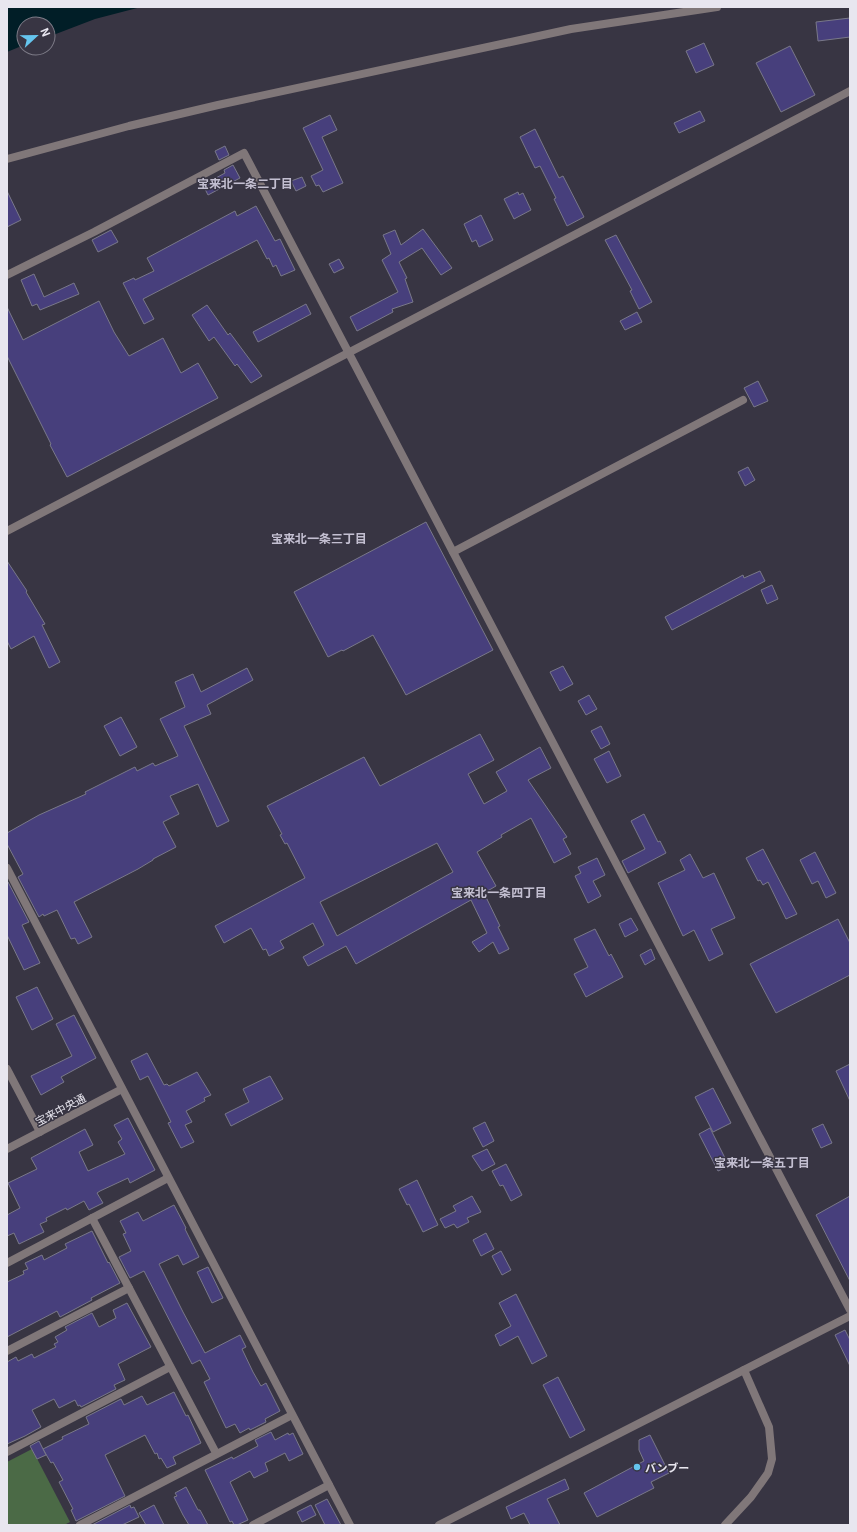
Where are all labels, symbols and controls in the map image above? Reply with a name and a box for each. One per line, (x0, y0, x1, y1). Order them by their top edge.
north arrow (16, 16, 56, 56)
text: N (37, 25, 55, 39)
district label: 宝来北一条二丁目 (197, 174, 293, 191)
district label: 宝来北一条三丁目 (271, 529, 367, 546)
district label: 宝来北一条四丁目 (451, 883, 547, 900)
street label: 宝来中央通 (32, 1089, 88, 1129)
district label: 宝来北一条五丁目 (714, 1153, 810, 1170)
place label: バンブー (645, 1459, 689, 1475)
marker: バンブー (632, 1462, 642, 1472)

